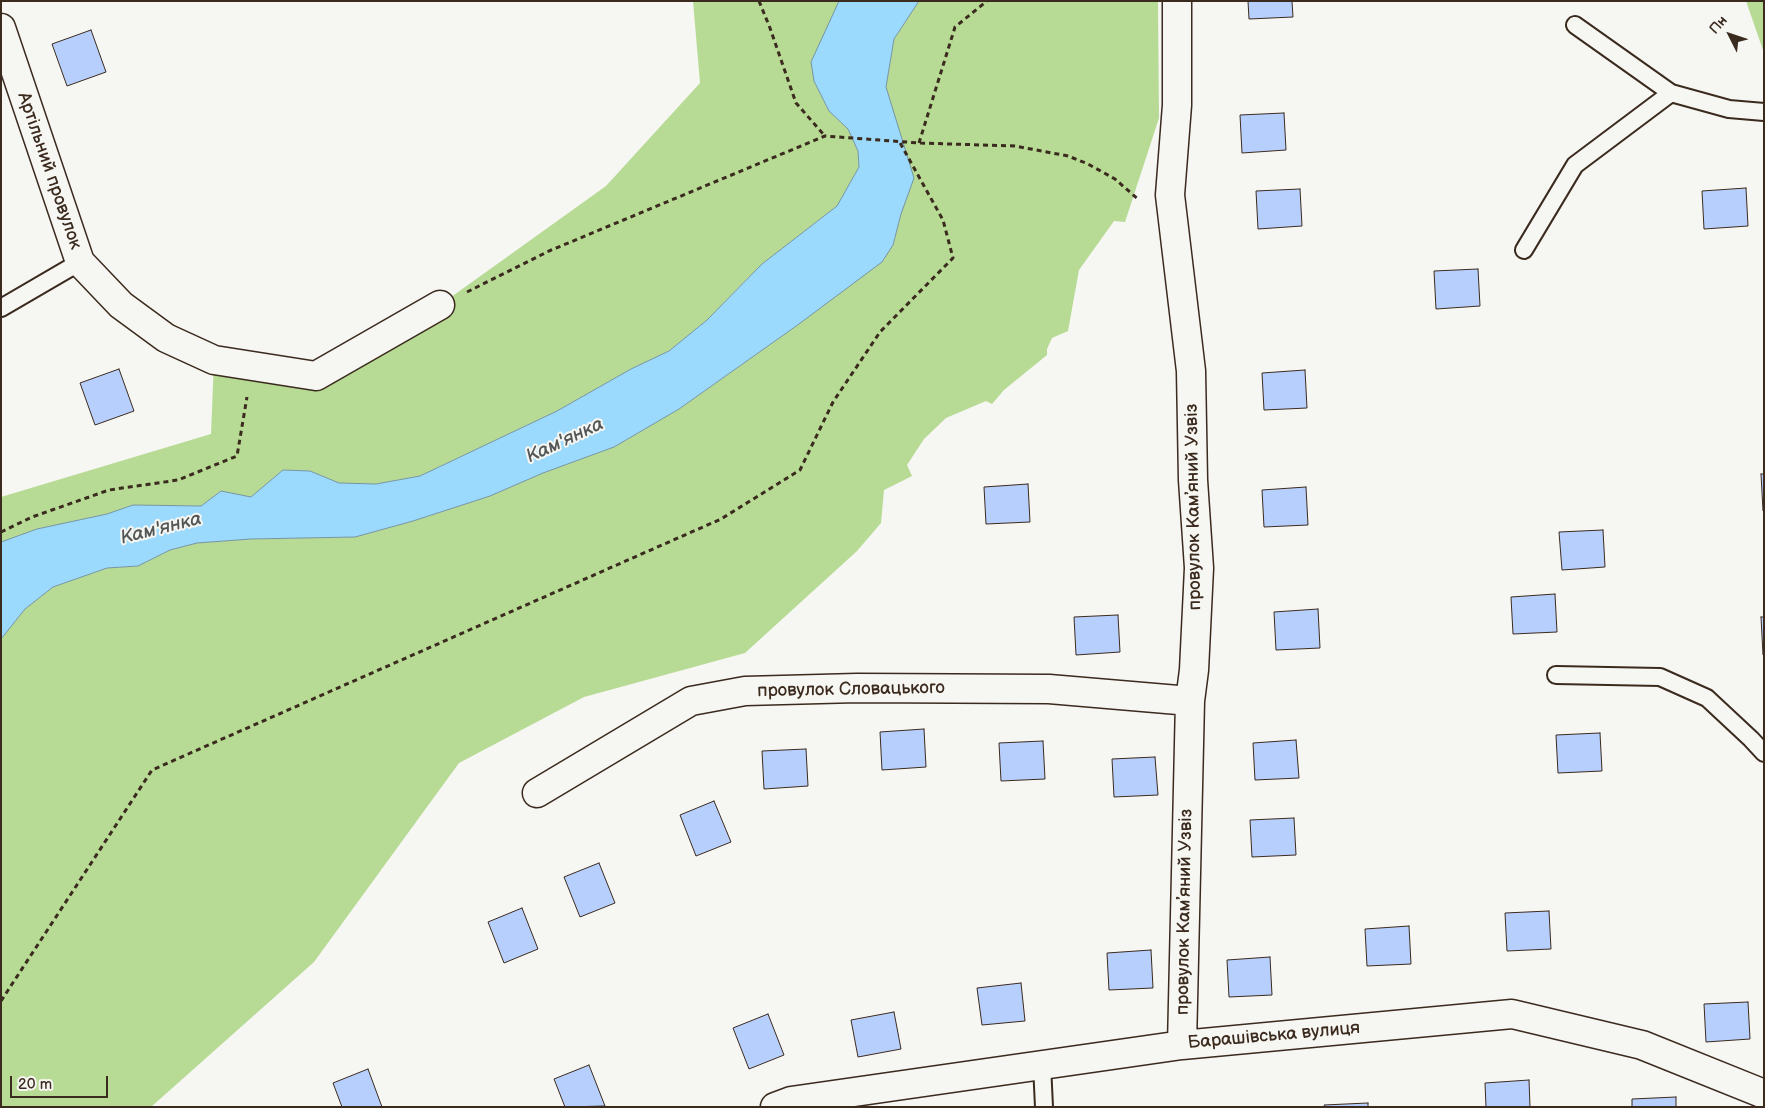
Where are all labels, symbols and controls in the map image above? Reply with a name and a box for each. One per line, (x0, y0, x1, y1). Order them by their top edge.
north arrow (1705, 10, 1755, 60)
text: Пн (1706, 12, 1731, 37)
street label: Артільний провулок (12, 90, 86, 252)
street label: провулок Камʼяний Узвіз (1181, 404, 1207, 610)
water label: Кам'янка (523, 413, 607, 469)
water label: Кам'янка (118, 508, 204, 550)
street label: провулок Словацького (757, 678, 945, 702)
street label: провулок Камʼяний Узвіз (1172, 809, 1198, 1015)
street label: Барашівська вулиця (1187, 1018, 1361, 1054)
scale bar (12, 1066, 110, 1098)
text: 20 m (18, 1075, 52, 1094)

